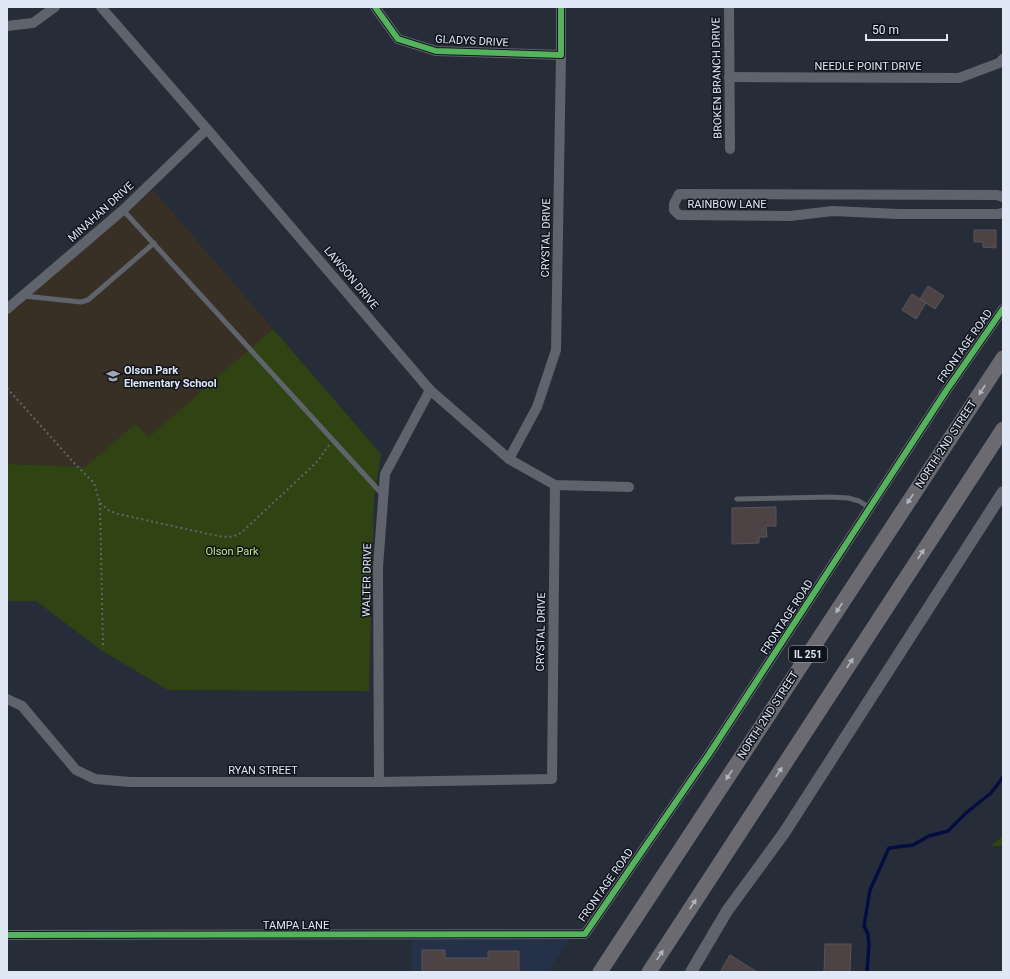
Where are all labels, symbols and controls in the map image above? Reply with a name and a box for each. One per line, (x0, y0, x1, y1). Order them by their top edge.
scale bar (866, 16, 947, 42)
street label: BROKEN BRANCH DRIVE (709, 17, 725, 139)
text: 50 m (872, 23, 899, 37)
street label: GLADYS DRIVE (435, 33, 509, 49)
street label: NEEDLE POINT DRIVE (815, 60, 922, 73)
street label: MINAHAN DRIVE (66, 179, 136, 245)
street label: CRYSTAL DRIVE (539, 198, 553, 278)
street label: RAINBOW LANE (687, 198, 767, 211)
street label: LAWSON DRIVE (321, 244, 381, 312)
street label: FRONTAGE ROAD (935, 307, 995, 385)
place label: Olson Park Elementary School (124, 364, 217, 390)
school or university icon: Olson Park Elementary School (105, 368, 121, 384)
one-way arrow (978, 384, 985, 396)
street label: NORTH 2ND STREET (913, 397, 979, 490)
one-way arrow (906, 494, 914, 504)
street label: WALTER DRIVE (360, 543, 374, 617)
park label: Olson Park (205, 545, 259, 558)
one-way arrow (918, 548, 925, 560)
street label: FRONTAGE ROAD (758, 577, 816, 657)
street label: CRYSTAL DRIVE (534, 592, 548, 672)
one-way arrow (835, 603, 843, 613)
road number: IL 251 (789, 646, 827, 662)
one-way arrow (847, 657, 854, 669)
street label: NORTH 2ND STREET (735, 668, 801, 761)
street label: RYAN STREET (228, 764, 298, 777)
one-way arrow (776, 766, 783, 778)
one-way arrow (725, 770, 733, 780)
street label: FRONTAGE ROAD (576, 846, 636, 924)
one-way arrow (689, 899, 697, 909)
street label: TAMPA LANE (263, 919, 329, 932)
one-way arrow (657, 949, 664, 960)

